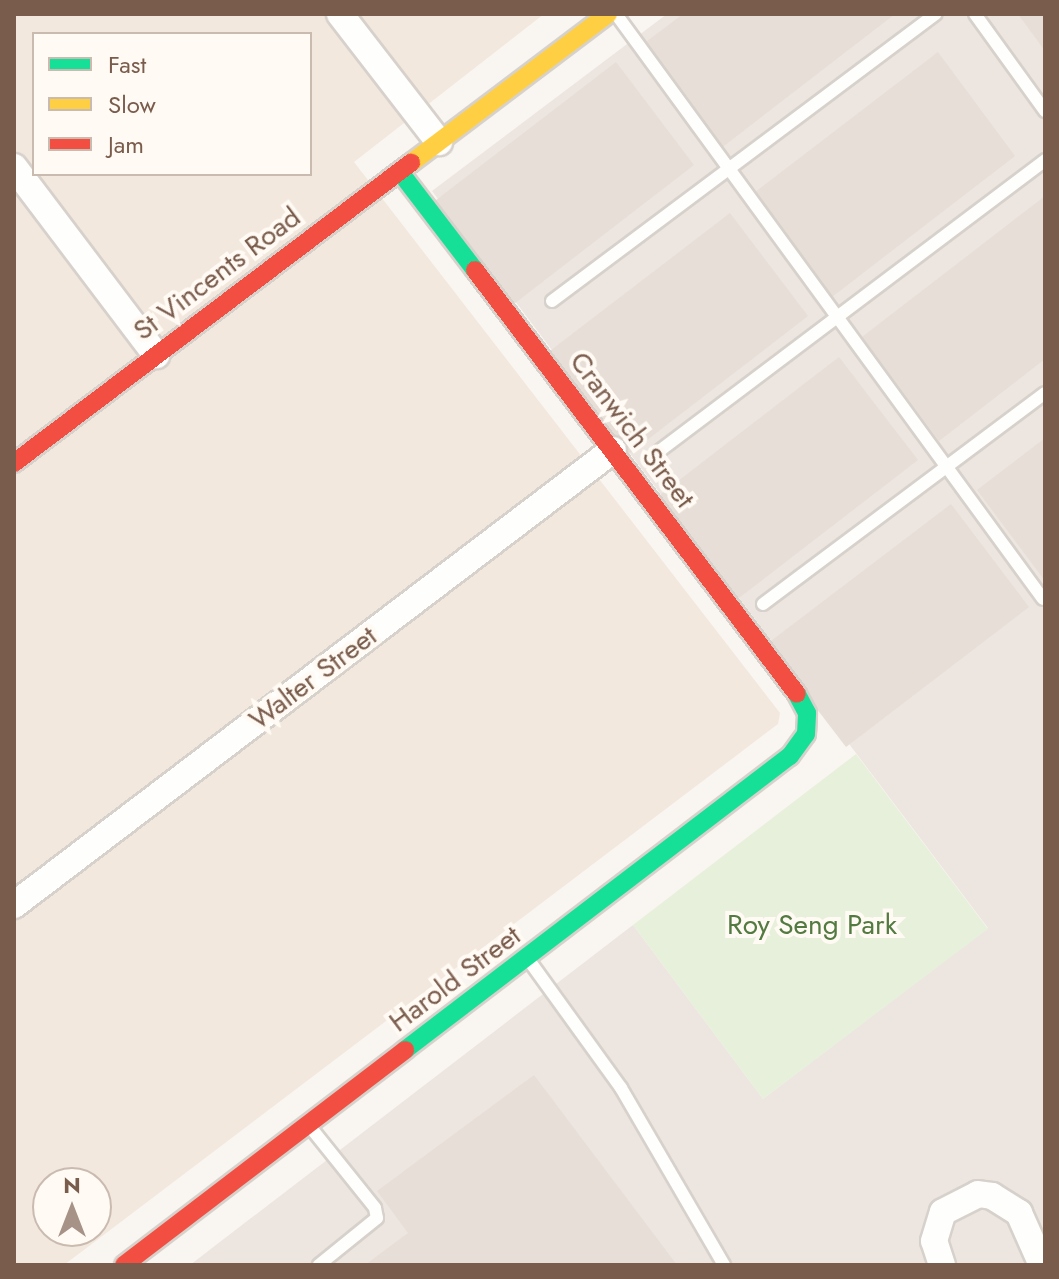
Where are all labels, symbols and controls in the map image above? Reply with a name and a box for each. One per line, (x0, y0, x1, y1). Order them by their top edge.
legend (32, 32, 312, 176)
text: Fast (108, 47, 146, 82)
text: Slow (108, 87, 156, 122)
text: Jam (108, 127, 144, 162)
street label: St Vincents Road (127, 200, 307, 348)
street label: Cranwich Street (562, 345, 702, 515)
street label: Walter Street (243, 619, 383, 737)
park label: Roy Seng Park (727, 908, 897, 942)
street label: Harold Street (383, 919, 527, 1039)
north arrow (32, 1167, 112, 1247)
text: N (63, 1169, 81, 1201)

